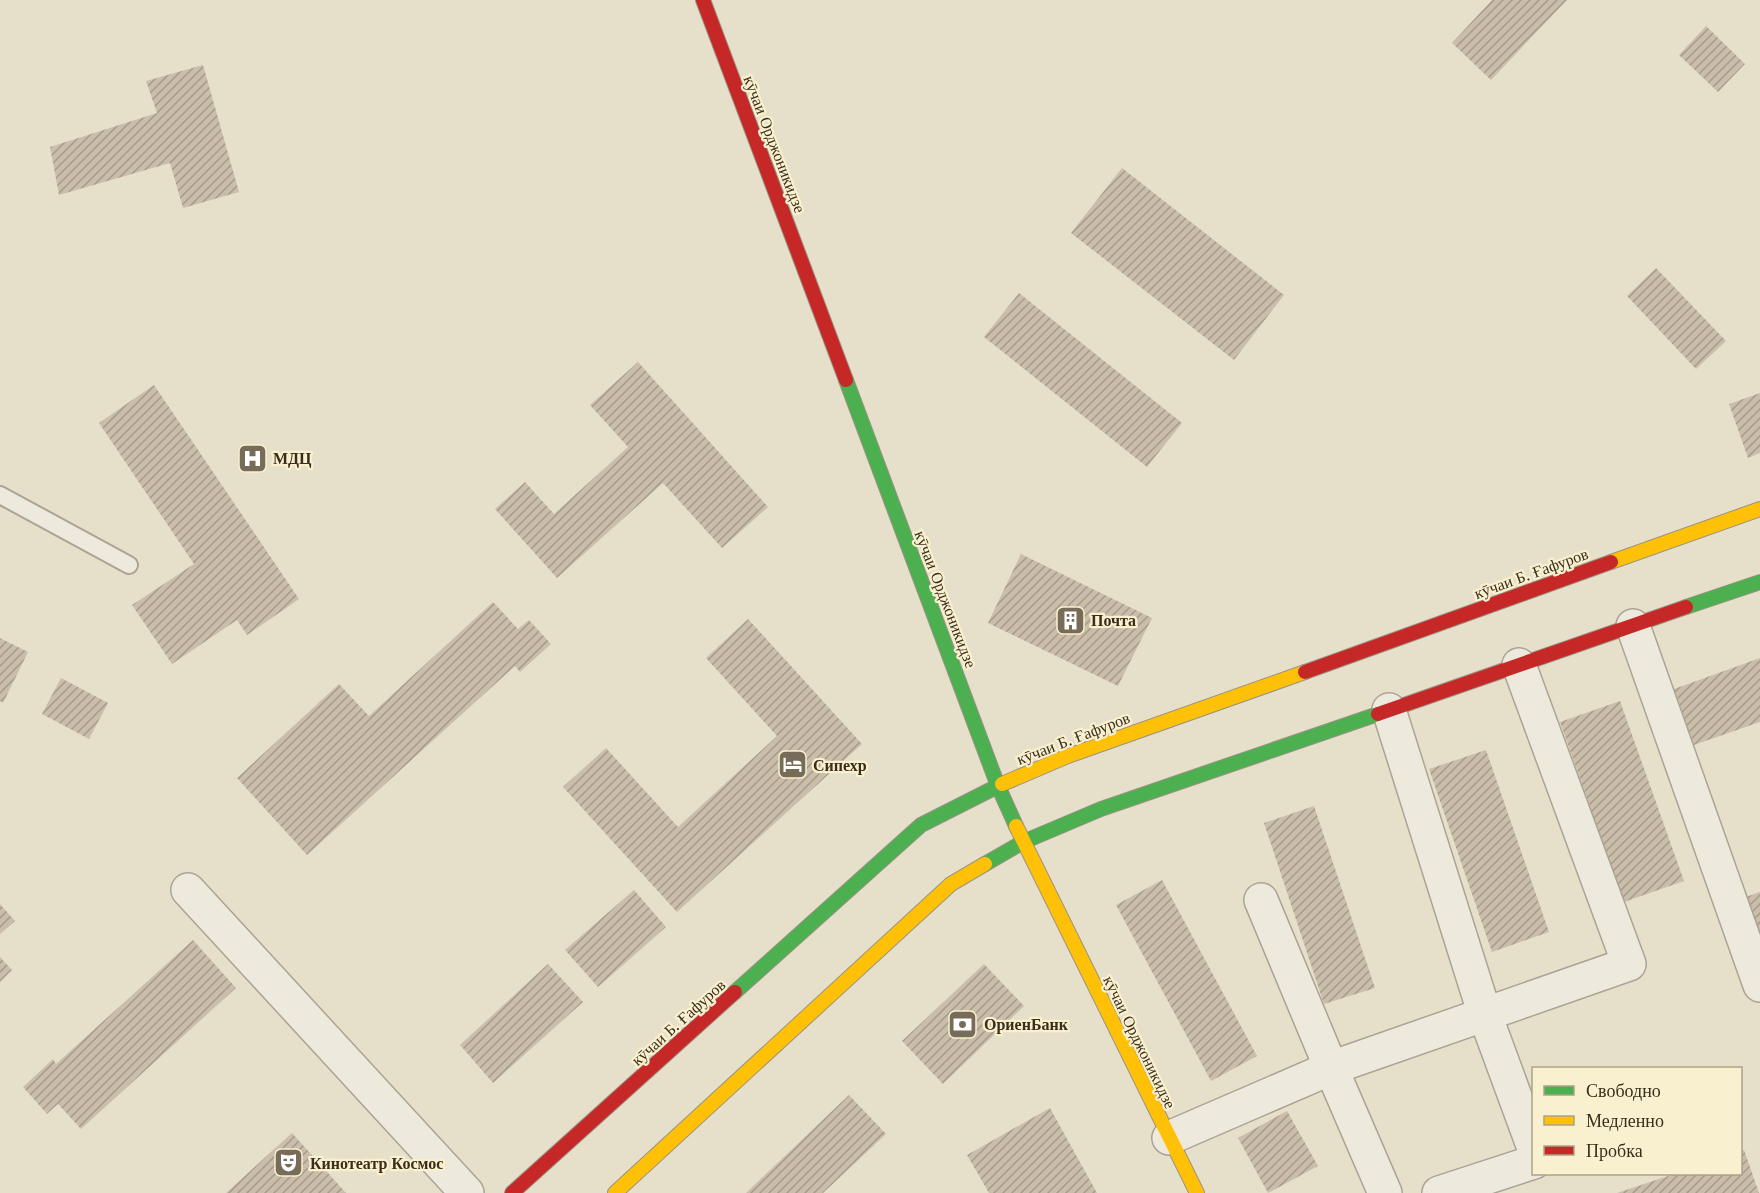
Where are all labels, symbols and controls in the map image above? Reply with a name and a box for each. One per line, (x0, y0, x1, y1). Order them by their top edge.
street label: кӯчаи Орджоникидзе (740, 73, 810, 215)
hospital icon: МДЦ (236, 442, 268, 474)
place label: МДЦ (273, 448, 312, 468)
street label: кӯчаи Орджоникидзе (911, 528, 981, 670)
street label: кӯчаи Б. Ғафуров (1471, 543, 1591, 603)
building icon: Почта (1054, 604, 1086, 636)
place label: Почта (1091, 610, 1136, 630)
street label: кӯчаи Б. Ғафуров (1013, 707, 1133, 769)
hotel icon: Сипехр (776, 749, 808, 781)
place label: Сипехр (813, 755, 867, 775)
street label: кӯчаи Орджоникидзе (1099, 972, 1181, 1112)
street label: кӯчаи Б. Ғафуров (627, 974, 730, 1070)
bank icon: ОриенБанк (947, 1008, 979, 1040)
place label: ОриенБанк (984, 1014, 1069, 1034)
legend (1532, 1067, 1742, 1175)
text: Свободно (1586, 1080, 1661, 1102)
text: Медленно (1586, 1110, 1664, 1132)
text: Пробка (1586, 1140, 1643, 1162)
theatre icon: Кинотеатр Космос (273, 1147, 305, 1179)
place label: Кинотеатр Космос (310, 1153, 443, 1173)

